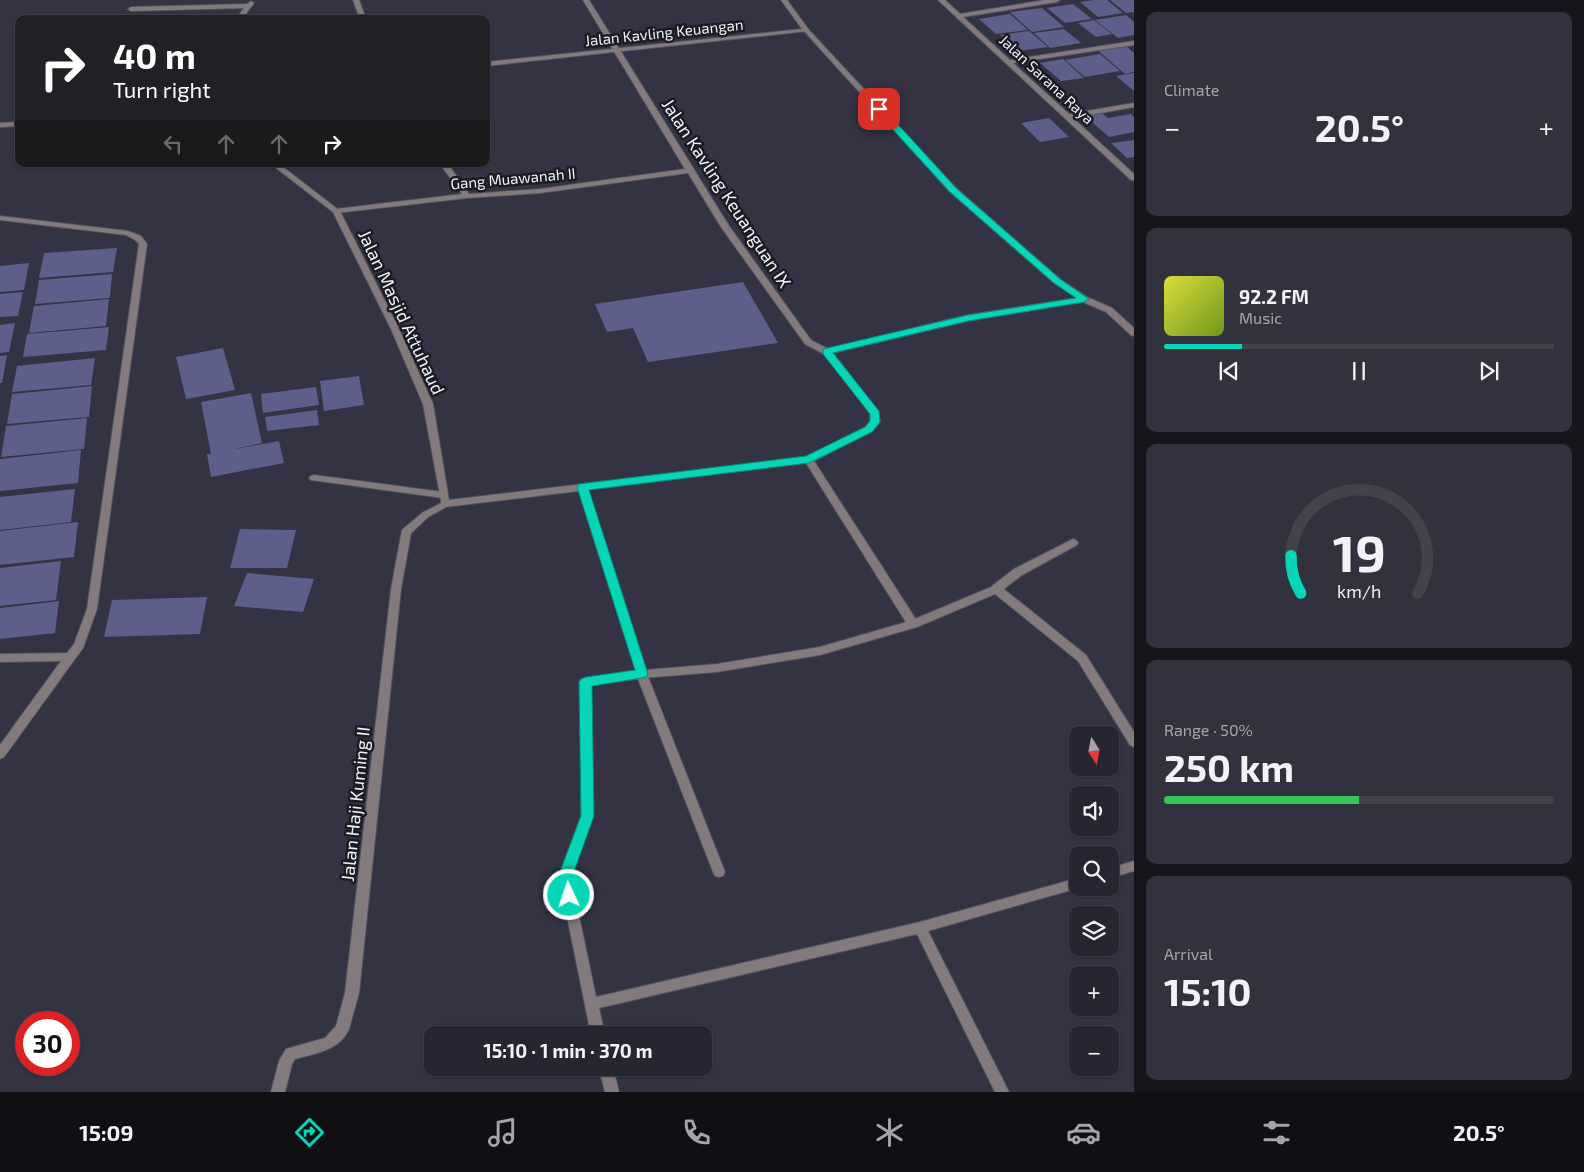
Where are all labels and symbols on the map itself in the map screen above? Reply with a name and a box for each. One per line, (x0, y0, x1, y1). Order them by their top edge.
street label: Jalan Kavling Keuangan (584, 15, 744, 49)
street label: Jalan Sarana Raya (996, 31, 1098, 127)
pin (858, 88, 900, 130)
street label: Jalan Kavling Keuanguan IX (658, 94, 796, 292)
street label: Gang Muawanah II (450, 164, 576, 192)
street label: Jalan Masjid Attuhaud (354, 226, 450, 398)
street label: Jalan Haji Kuming II (336, 725, 374, 883)
north arrow (1069, 726, 1119, 776)
position arrow (542, 868, 594, 920)
speed limit sign: 30 (15, 1011, 80, 1076)

